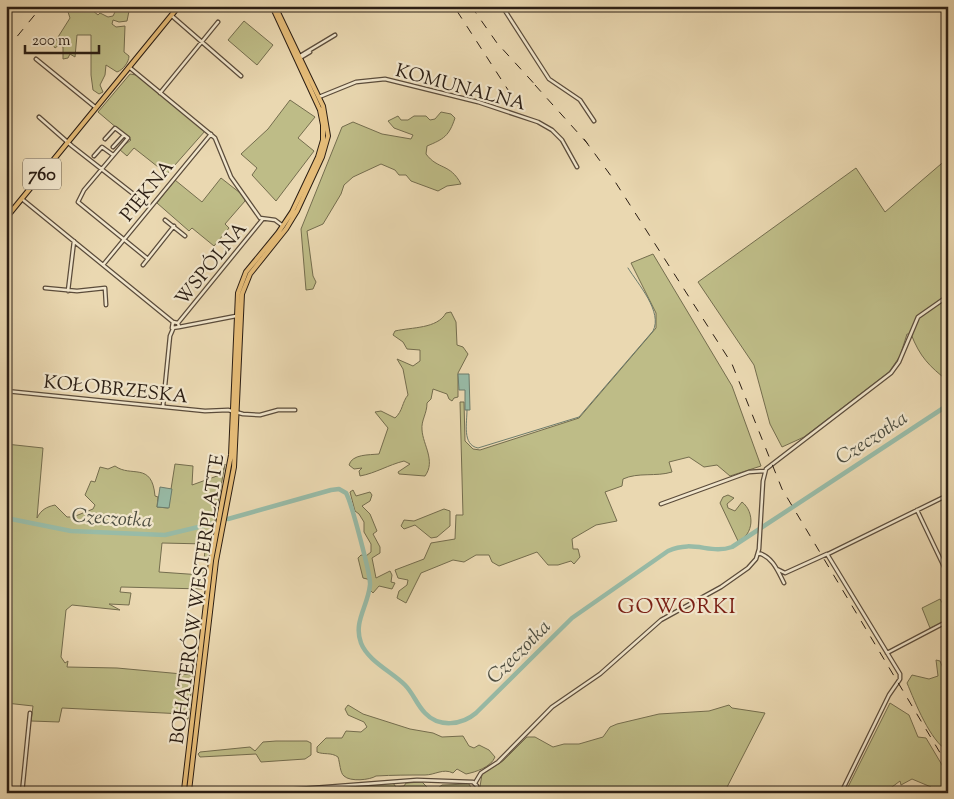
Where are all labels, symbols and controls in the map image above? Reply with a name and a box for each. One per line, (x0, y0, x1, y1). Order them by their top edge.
scale bar (25, 22, 99, 54)
text: 200 m (32, 31, 71, 52)
street label: KOMUNALNA (392, 58, 529, 119)
street label: PIĘKNA (115, 154, 182, 228)
road number: 760 (23, 158, 61, 190)
street label: WSPÓLNA (170, 217, 254, 312)
street label: KOŁOBRZESKA (42, 369, 190, 412)
water label: Czeczotka (831, 405, 914, 473)
street label: BOHATERÓW WESTERPLATTE (165, 452, 232, 746)
water label: Czeczotka (71, 502, 153, 537)
district label: GOWORKI (617, 593, 737, 623)
water label: Czeczotka (481, 614, 559, 692)

